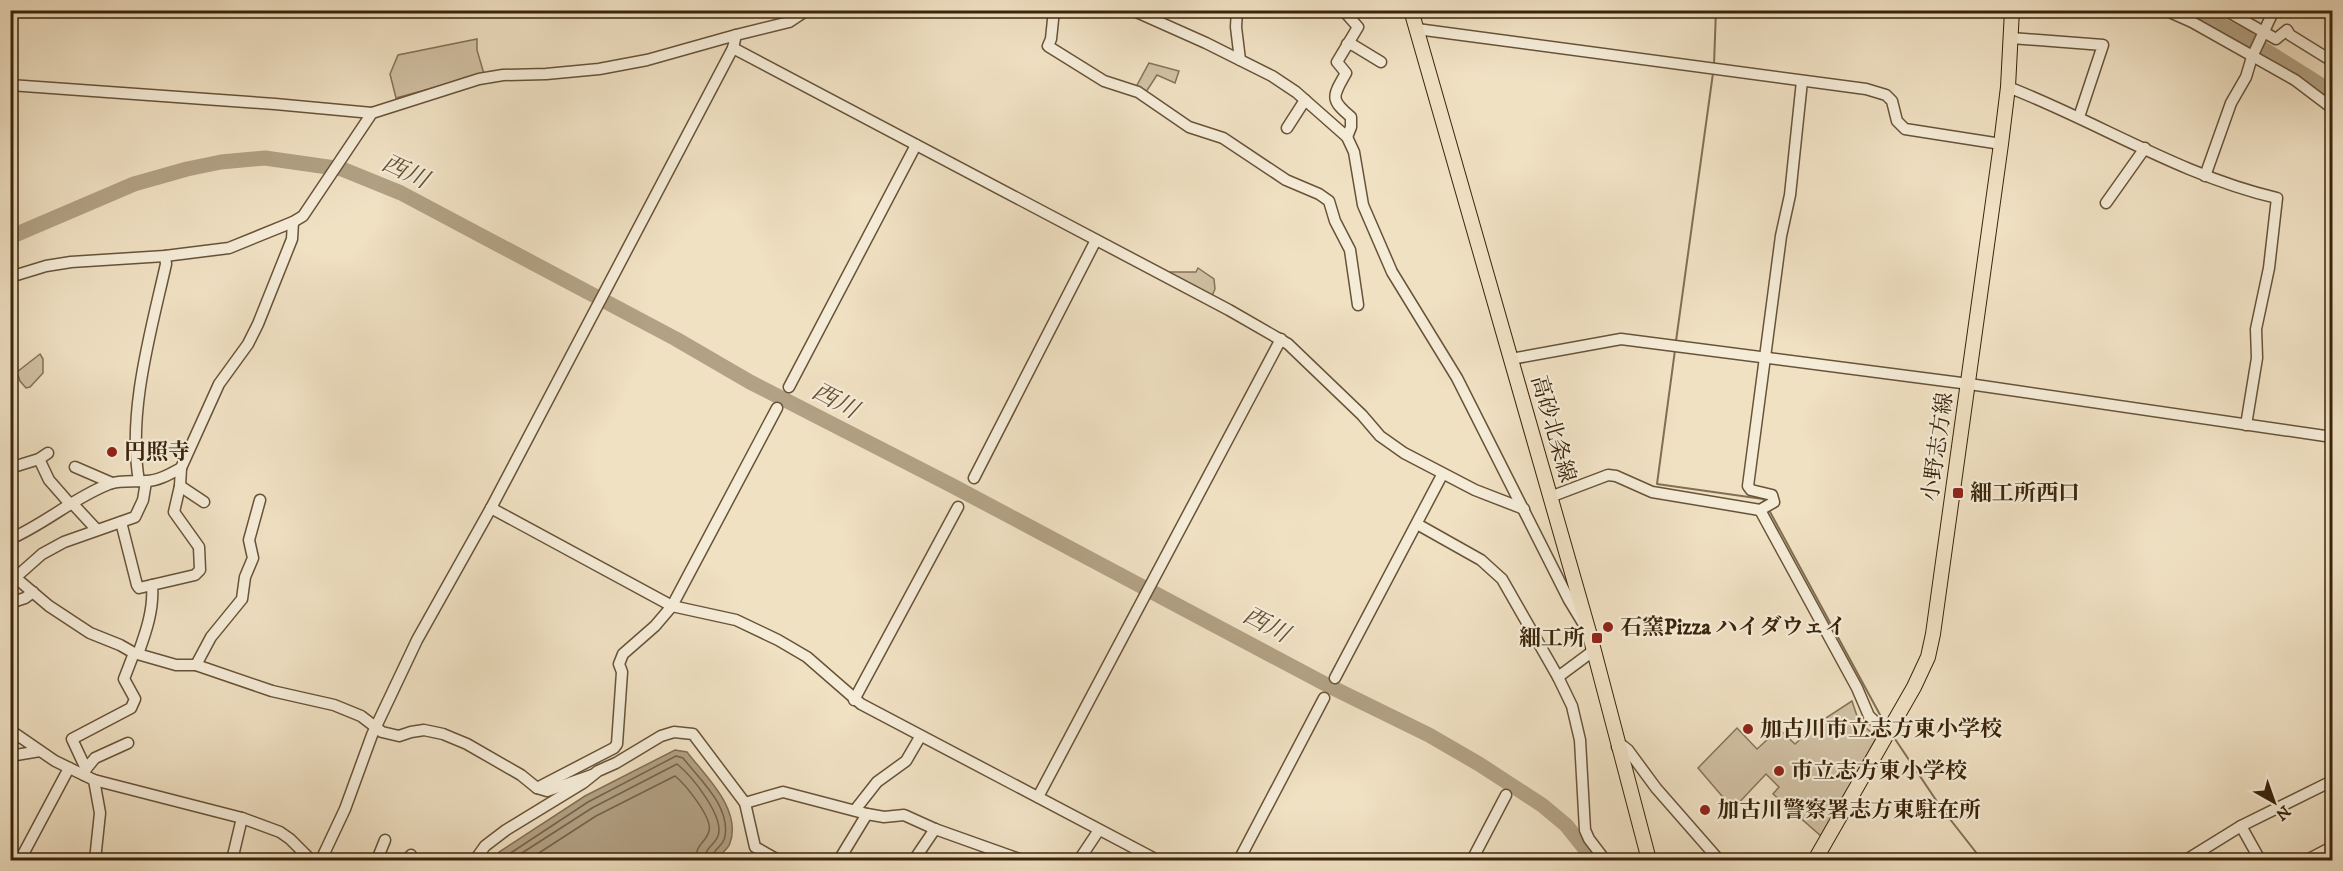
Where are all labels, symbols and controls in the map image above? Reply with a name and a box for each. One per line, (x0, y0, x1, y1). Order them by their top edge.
water label: 西川 (377, 148, 436, 197)
street label: 高砂北条線 (1525, 372, 1581, 486)
water label: 西川 (807, 376, 866, 427)
street label: 小野志方線 (1917, 391, 1959, 503)
place label: 円照寺 (124, 439, 190, 466)
marker: 円照寺 (105, 445, 119, 459)
place label: 細工所西口 (1970, 480, 2080, 507)
marker: 細工所西口 (1951, 486, 1965, 500)
water label: 西川 (1238, 600, 1297, 651)
place label: 石窯Pizza ハイダウェイ (1620, 614, 1847, 641)
marker: 石窯Pizza ハイダウェイ (1601, 620, 1615, 634)
place label: 細工所 (1519, 625, 1585, 652)
marker: 細工所 (1590, 631, 1604, 645)
place label: 加古川市立志方東小学校 (1760, 716, 2002, 743)
marker: 加古川市立志方東小学校 (1741, 722, 1755, 736)
place label: 市立志方東小学校 (1791, 758, 1967, 785)
marker: 市立志方東小学校 (1772, 764, 1786, 778)
north arrow (2244, 772, 2304, 832)
place label: 加古川警察署志方東駐在所 (1717, 797, 1981, 824)
text: N (2272, 801, 2294, 825)
marker: 加古川警察署志方東駐在所 (1698, 803, 1712, 817)

